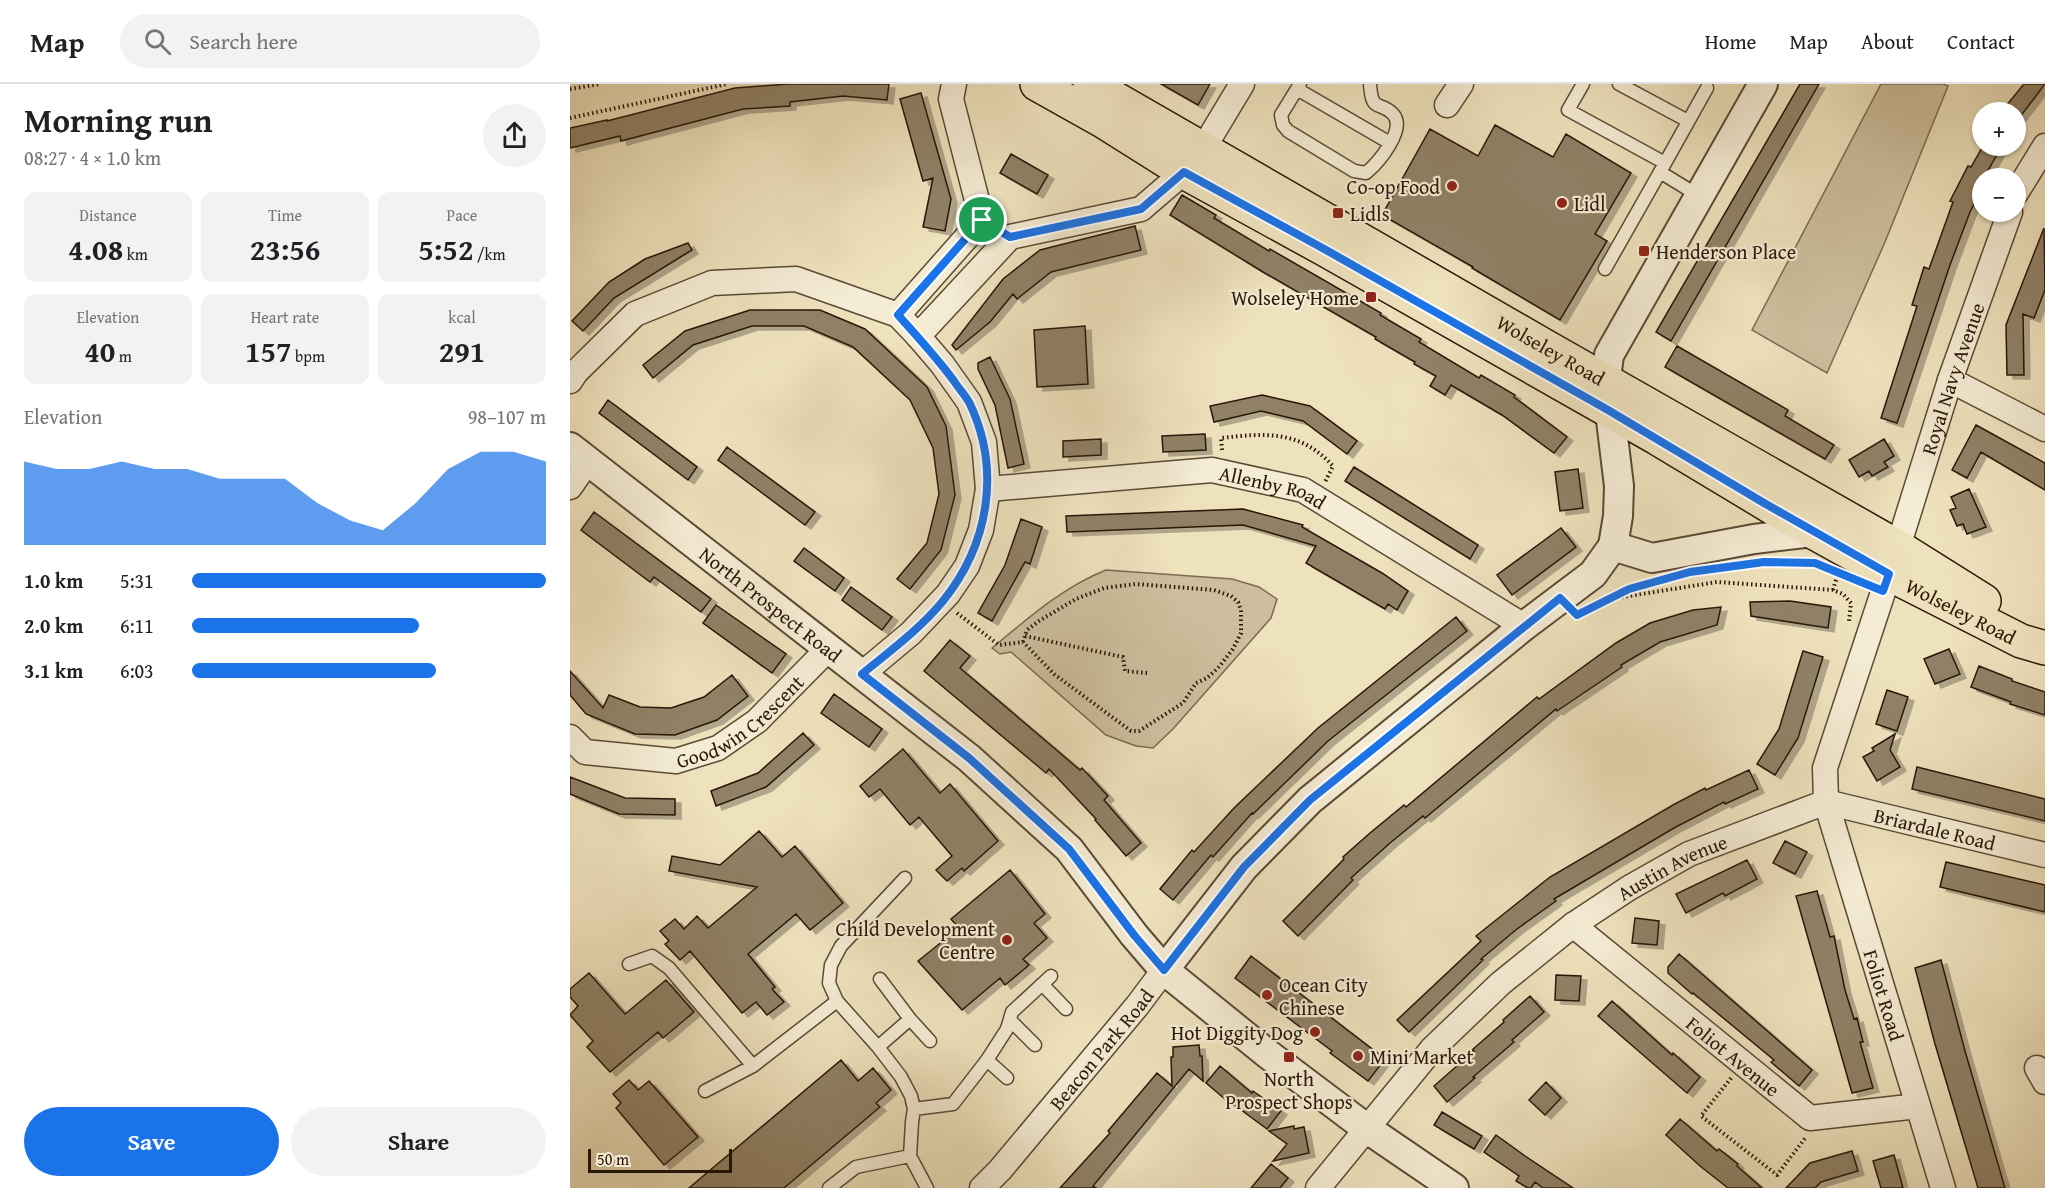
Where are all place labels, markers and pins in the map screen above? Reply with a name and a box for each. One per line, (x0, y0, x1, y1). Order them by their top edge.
place label: Co-op Food (1347, 172, 1440, 201)
marker: Co-op Food (1445, 179, 1459, 193)
place label: Lidl (1574, 189, 1606, 218)
pin (956, 194, 1007, 245)
marker: Lidl (1555, 196, 1569, 210)
place label: Lidls (1350, 199, 1390, 228)
marker: Lidls (1331, 206, 1345, 220)
place label: Henderson Place (1656, 237, 1796, 266)
marker: Henderson Place (1637, 244, 1651, 258)
place label: Wolseley Home (1231, 283, 1359, 312)
marker: Wolseley Home (1364, 290, 1378, 304)
place label: Child Development Centre (836, 914, 995, 966)
marker: Child Development Centre (1000, 933, 1014, 947)
place label: Ocean City Chinese (1279, 970, 1368, 1022)
marker: Ocean City Chinese (1260, 988, 1274, 1002)
place label: Hot Diggity Dog (1171, 1018, 1303, 1047)
marker: Hot Diggity Dog (1308, 1025, 1322, 1039)
place label: Mini Market (1370, 1042, 1474, 1071)
marker: Mini Market (1351, 1049, 1365, 1063)
marker: North Prospect Shops (1282, 1050, 1296, 1064)
place label: North Prospect Shops (1225, 1064, 1353, 1116)

